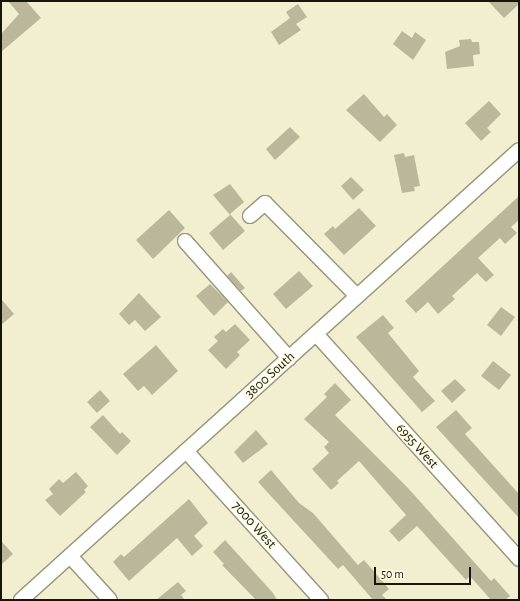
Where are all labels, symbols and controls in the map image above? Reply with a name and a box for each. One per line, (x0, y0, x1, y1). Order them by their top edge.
street label: 3800 South (241, 348, 299, 402)
street label: 6955 West (392, 420, 442, 472)
street label: 7000 West (228, 498, 280, 552)
scale bar (376, 559, 473, 585)
text: 50 m (381, 568, 404, 580)

